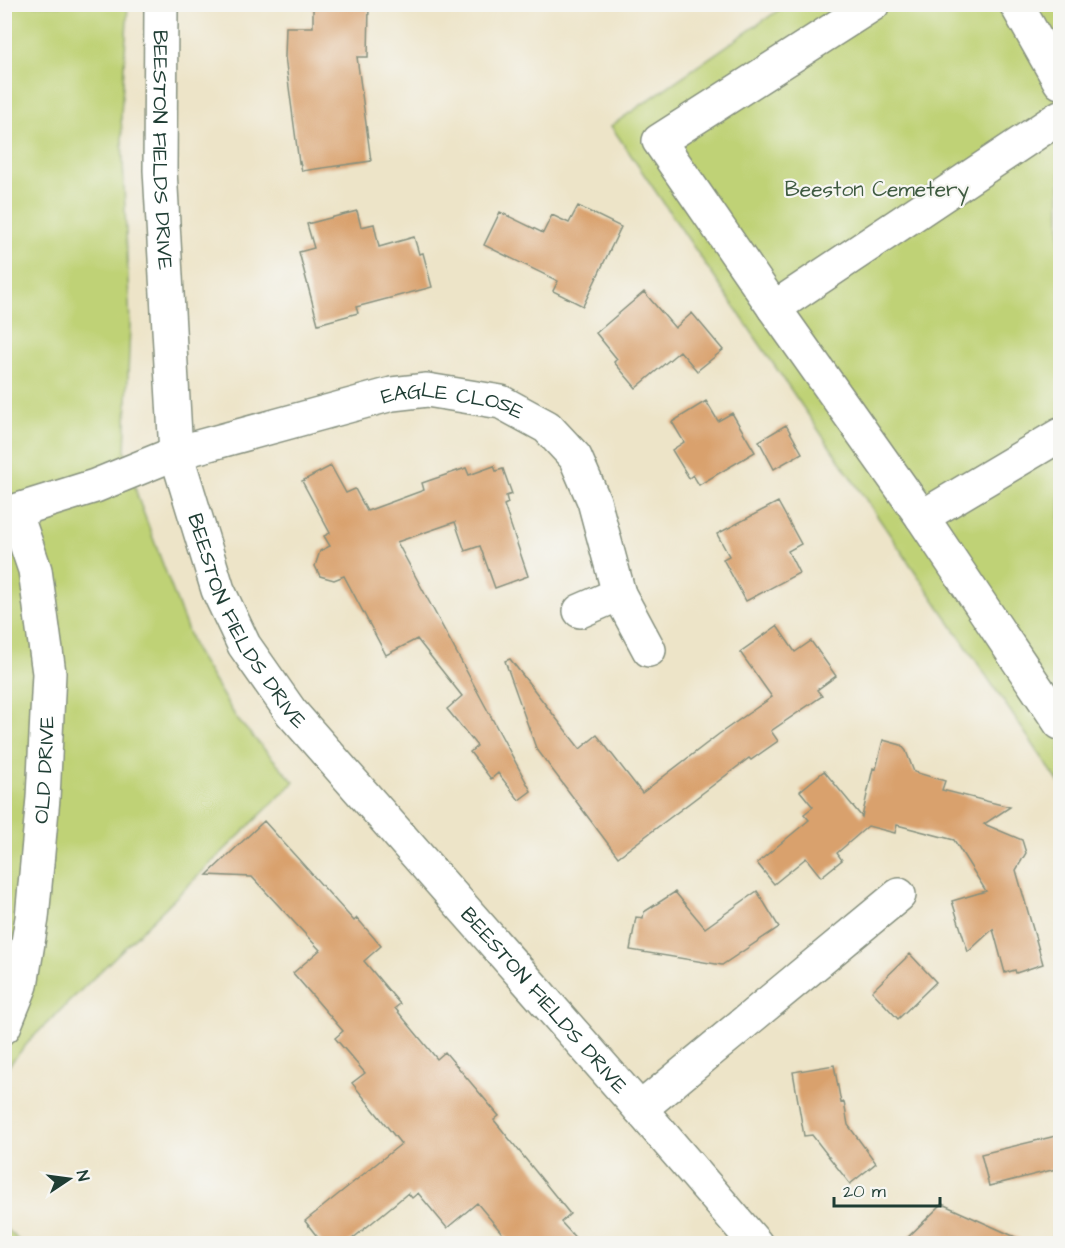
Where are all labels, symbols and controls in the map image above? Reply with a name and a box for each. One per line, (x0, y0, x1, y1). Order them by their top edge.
street label: BEESTON FIELDS DRIVE (145, 30, 180, 271)
park label: Beeston Cemetery (785, 175, 970, 206)
street label: EAGLE CLOSE (378, 375, 529, 427)
street label: BEESTON FIELDS DRIVE (180, 510, 313, 735)
street label: OLD DRIVE (27, 715, 62, 825)
street label: BEESTON FIELDS DRIVE (454, 901, 634, 1100)
north arrow (39, 1149, 99, 1209)
text: N (71, 1168, 94, 1183)
scale bar (834, 1170, 940, 1208)
text: 20 m (843, 1179, 886, 1204)

